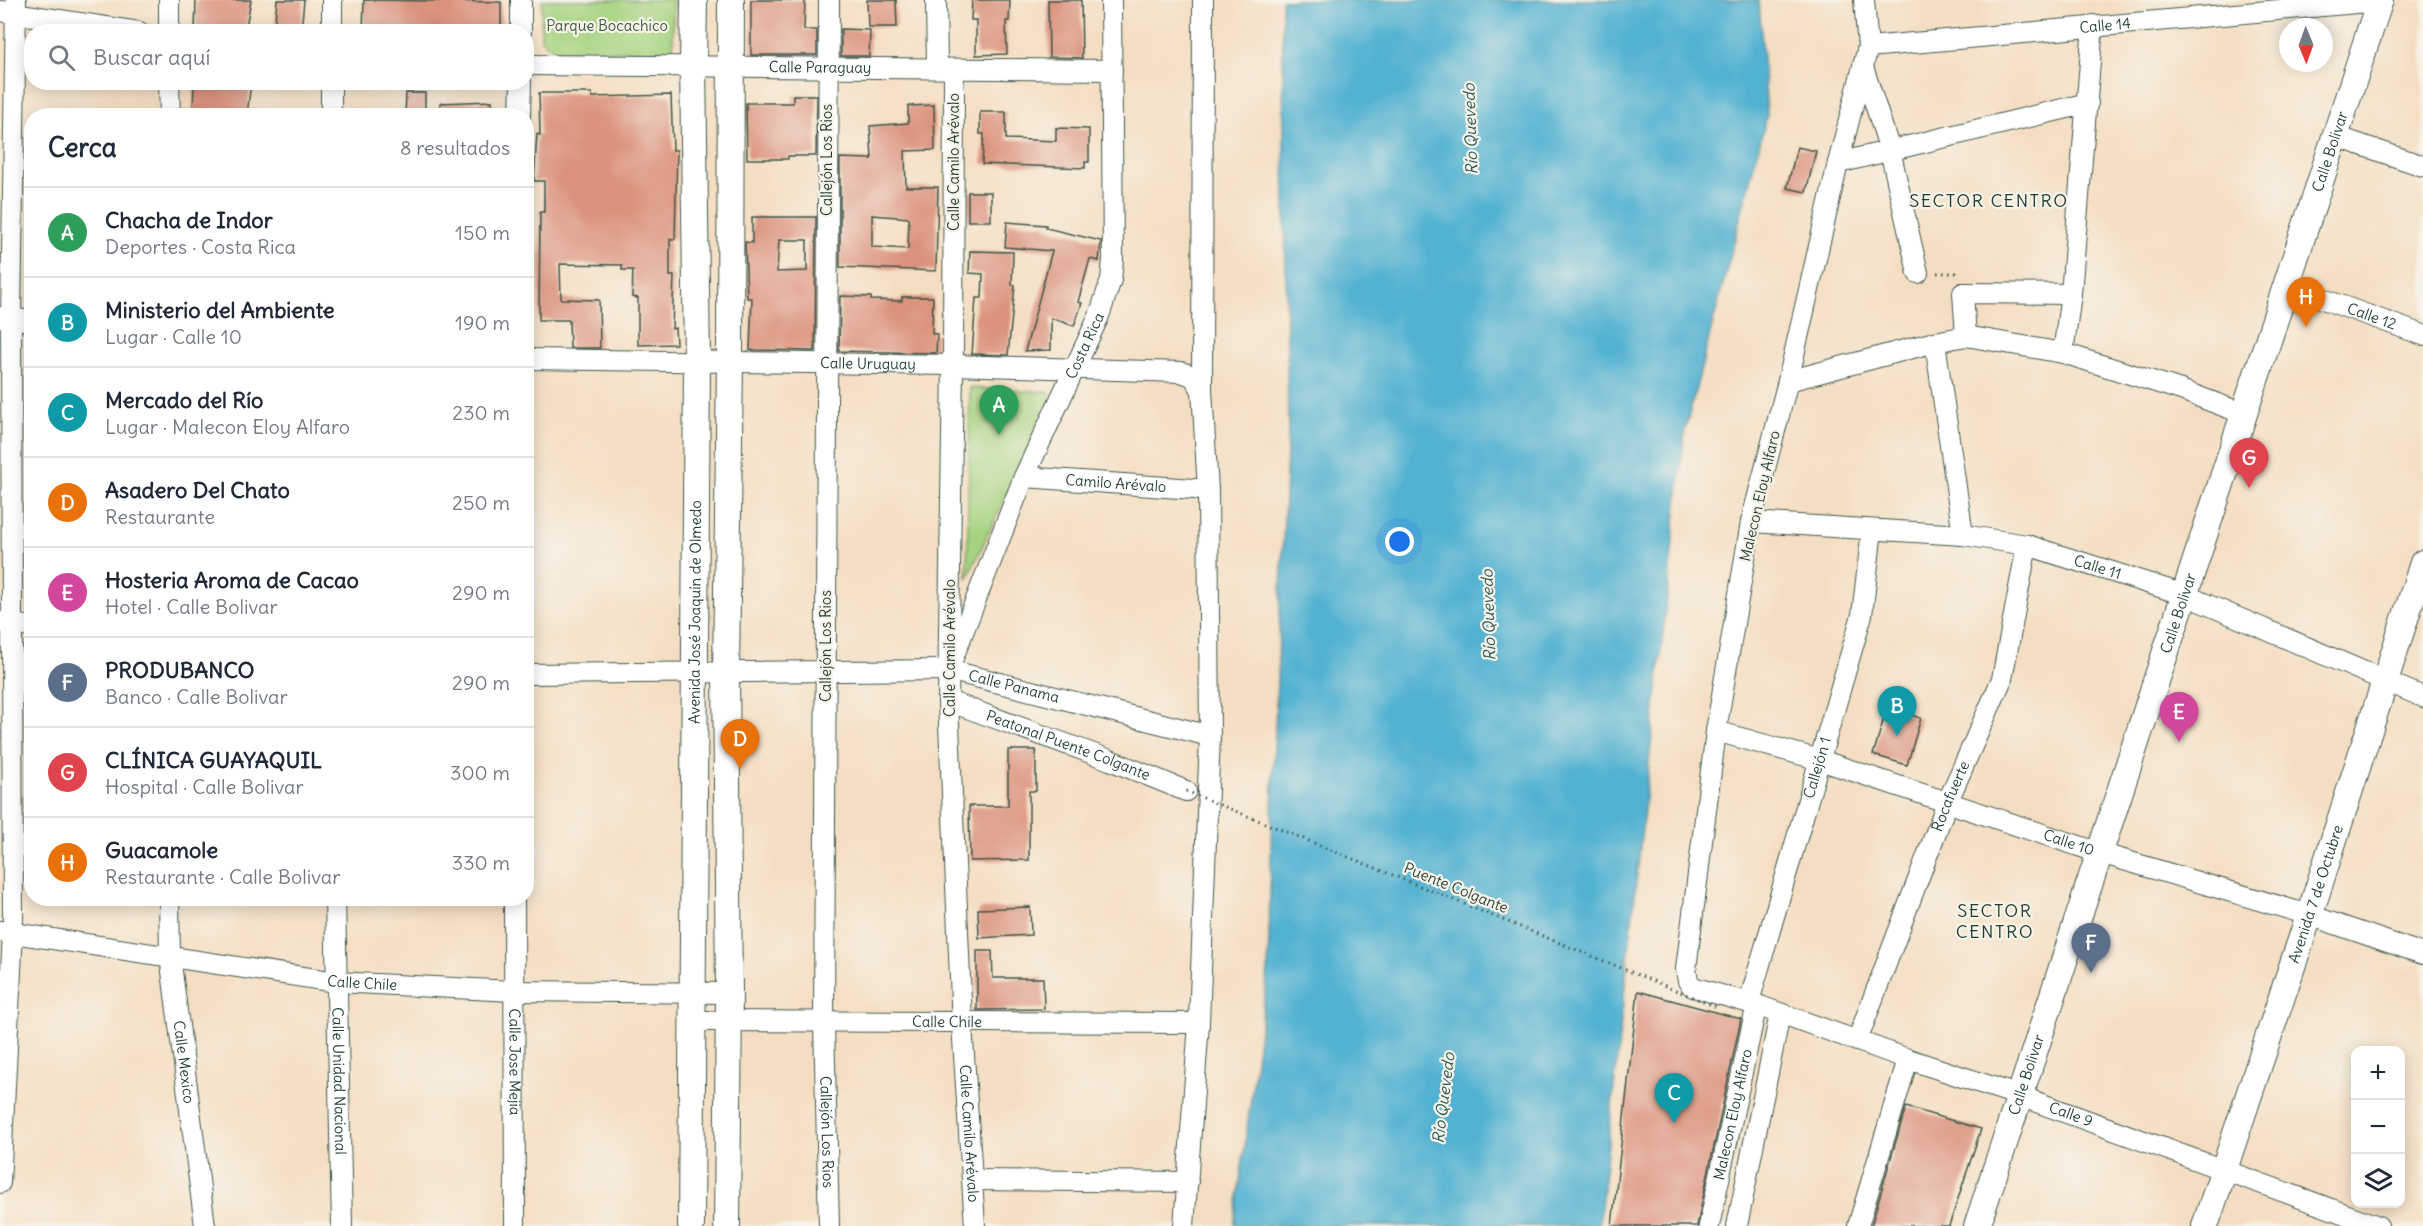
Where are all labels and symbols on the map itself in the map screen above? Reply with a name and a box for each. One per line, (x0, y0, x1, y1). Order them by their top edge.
street label: Calle 14 (2079, 13, 2132, 37)
park label: Parque Bocachico (546, 16, 668, 35)
north arrow (2279, 18, 2333, 72)
street label: Calle Paraguay (769, 57, 871, 77)
water label: Río Quevedo (1458, 82, 1482, 175)
street label: Calle Camilo Arévalo (944, 93, 963, 231)
street label: Callejón Los Rios (817, 104, 836, 216)
street label: Calle Bolivar (2308, 109, 2352, 194)
district label: SECTOR CENTRO (1909, 189, 2069, 212)
pin: H (2286, 278, 2326, 327)
street label: Calle 12 (2345, 298, 2399, 334)
street label: Costa Rica (1061, 309, 1108, 382)
street label: Calle Uruguay (820, 353, 916, 373)
pin: A (980, 386, 1018, 435)
street label: Malecon Eloy Alfaro (1735, 429, 1784, 563)
pin: G (2230, 438, 2268, 488)
street label: Camilo Arévalo (1065, 470, 1167, 496)
street label: Avenida José Joaquín de Olmedo (684, 500, 705, 724)
your location (1385, 527, 1414, 556)
street label: Calle 11 (2071, 550, 2124, 583)
water label: Río Quevedo (1476, 568, 1500, 661)
street label: Calle Bolivar (2156, 570, 2200, 656)
street label: Calle Camilo Arévalo (940, 579, 959, 717)
street label: Callejón Los Rios (816, 590, 835, 702)
street label: Calle Panama (967, 666, 1062, 707)
pin: B (1878, 686, 1916, 736)
pin: E (2160, 692, 2198, 742)
street label: Peatonal Puente Colgante (984, 706, 1153, 784)
pin: D (720, 720, 760, 769)
street label: Callejón 1 (1799, 735, 1835, 801)
street label: Rocafuerte (1927, 758, 1973, 834)
street label: Avenida 7 de Octubre (2284, 822, 2347, 966)
street label: Calle 10 (2041, 825, 2097, 859)
street label: Puente Colgante (1401, 858, 1511, 917)
district label: SECTOR CENTRO (1956, 899, 2034, 943)
pin: F (2072, 924, 2110, 973)
street label: Calle Chile (326, 971, 398, 994)
street label: Calle Unidad Nacional (328, 1007, 350, 1155)
street label: Calle Jose Mejia (505, 1009, 525, 1116)
street label: Calle Chile (912, 1012, 982, 1031)
street label: Calle Mexico (169, 1019, 199, 1105)
street label: Calle Bolivar (2004, 1032, 2048, 1118)
street label: Malecon Eloy Alfaro (1709, 1047, 1756, 1182)
water label: Río Quevedo (1428, 1050, 1459, 1145)
street label: Calle Camilo Arévalo (956, 1064, 983, 1203)
pin: C (1654, 1074, 1694, 1123)
street label: Callejón Los Rios (816, 1076, 838, 1188)
street label: Calle 9 (2046, 1097, 2096, 1131)

